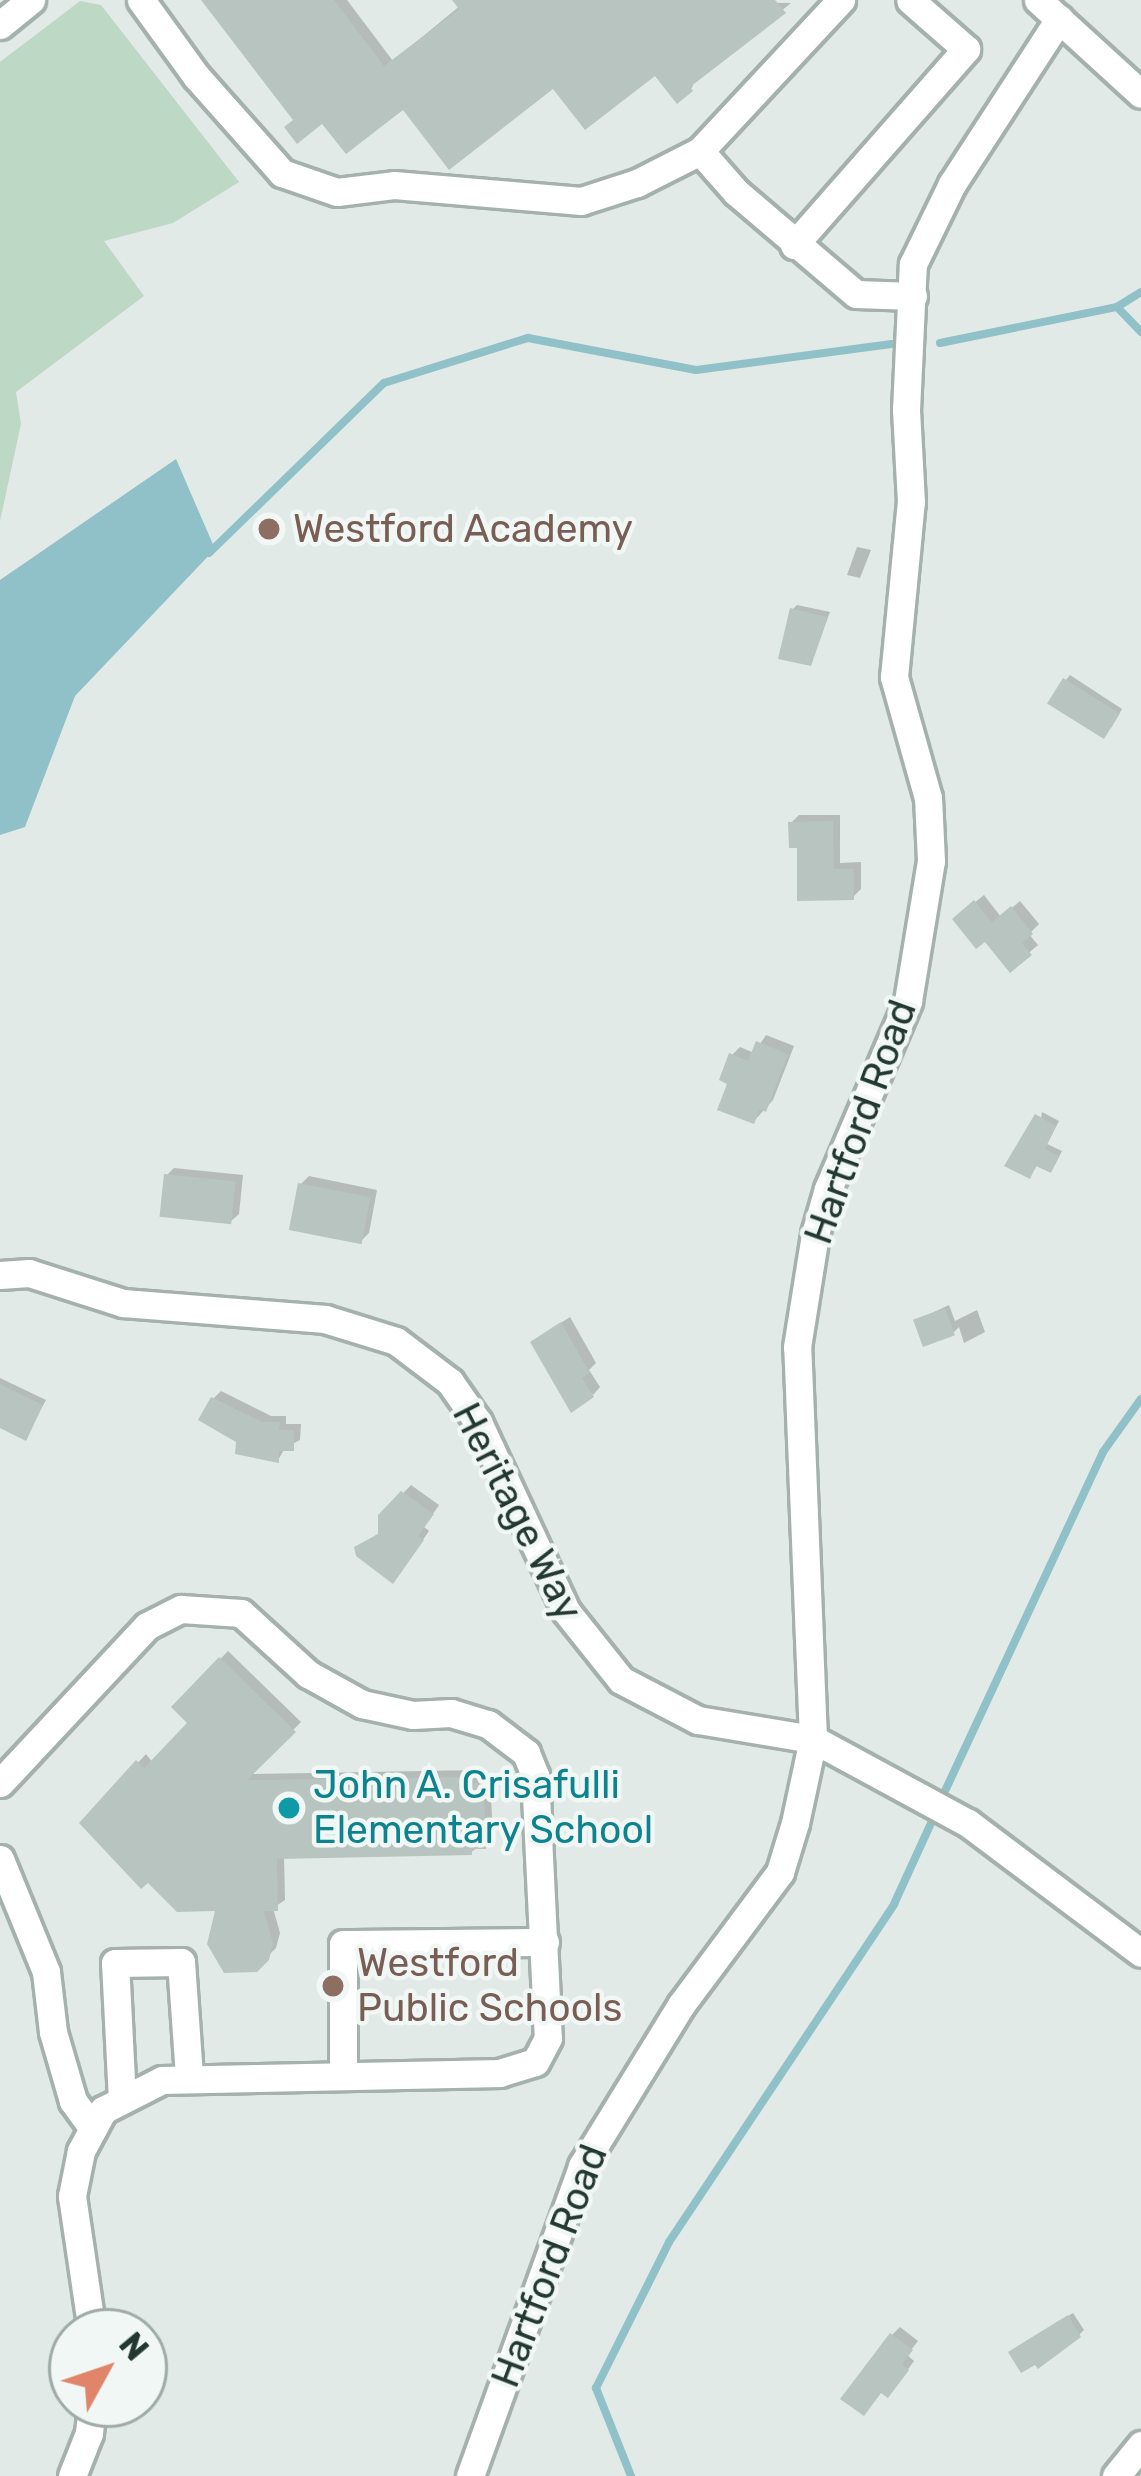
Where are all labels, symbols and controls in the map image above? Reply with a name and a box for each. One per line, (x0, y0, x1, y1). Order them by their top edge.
place label: Westford Academy (293, 506, 634, 552)
marker: Westford Academy (256, 516, 282, 542)
street label: Hartford Road (795, 994, 927, 1250)
street label: Heritage Way (442, 1395, 592, 1629)
place label: John A. Crisafulli Elementary School (313, 1763, 654, 1854)
marker: John A. Crisafulli Elementary School (276, 1795, 302, 1821)
place label: Westford Public Schools (357, 1941, 622, 2032)
marker: Westford Public Schools (320, 1973, 346, 1999)
street label: Hartford Road (482, 2138, 618, 2394)
north arrow (48, 2308, 168, 2428)
text: N (111, 2325, 156, 2368)

